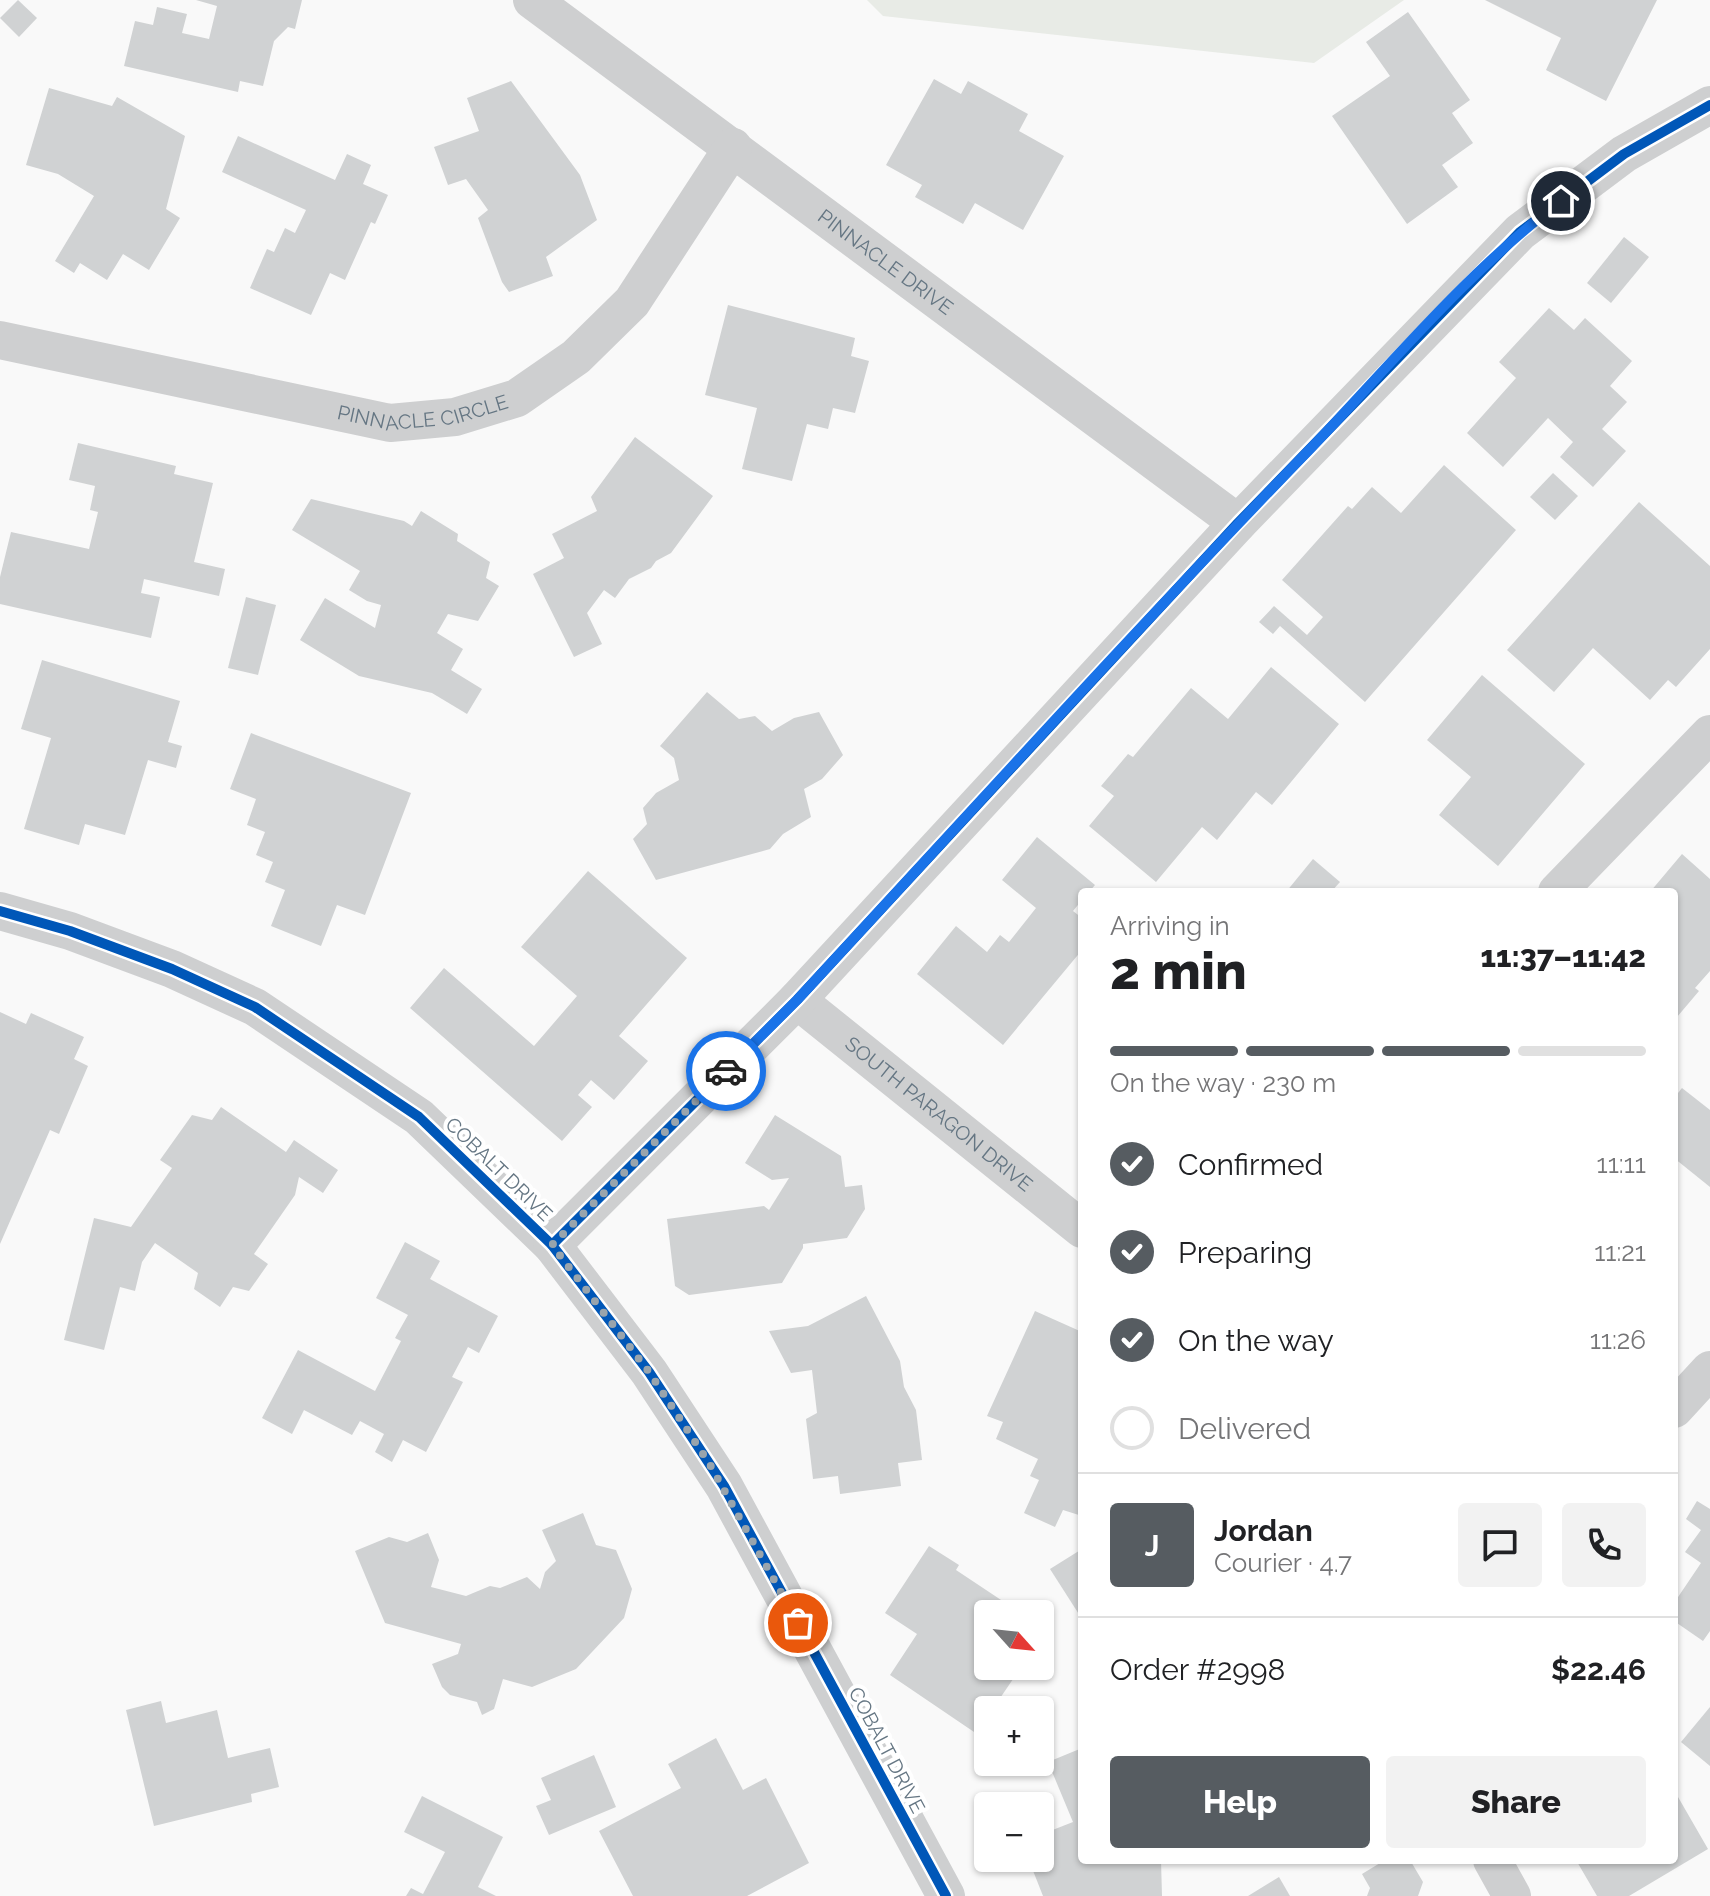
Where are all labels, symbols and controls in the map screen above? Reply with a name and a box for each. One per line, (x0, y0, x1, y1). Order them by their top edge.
pin (1527, 167, 1595, 235)
icon: home (1539, 179, 1583, 223)
street label: PINNACLE DRIVE (813, 204, 958, 320)
street label: PINNACLE CIRCLE (335, 390, 511, 435)
text: Arriving in (1110, 911, 1230, 941)
text: 11:37–11:42 (1480, 939, 1646, 974)
text: 2 min (1110, 940, 1247, 1001)
courier (686, 1031, 766, 1111)
street label: SOUTH PARAGON DRIVE (840, 1032, 1037, 1196)
icon: car (704, 1049, 748, 1093)
text: On the way · 230 m (1110, 1068, 1336, 1098)
street label: COBALT DRIVE (441, 1112, 557, 1226)
icon: check (1110, 1142, 1154, 1186)
text: Confirmed (1178, 1147, 1323, 1182)
text: 11:11 (1597, 1149, 1646, 1179)
icon: check (1110, 1230, 1154, 1274)
text: Preparing (1178, 1235, 1312, 1270)
text: 11:21 (1594, 1237, 1646, 1267)
icon: check (1110, 1318, 1154, 1362)
text: On the way (1178, 1323, 1334, 1358)
text: 11:26 (1590, 1325, 1646, 1355)
text: Delivered (1178, 1411, 1311, 1446)
button: chat (1458, 1503, 1542, 1587)
button: phone (1562, 1503, 1646, 1587)
text: Jordan (1214, 1513, 1313, 1548)
text: J (1145, 1528, 1159, 1563)
text: Courier · 4.7 (1214, 1548, 1352, 1578)
pin (764, 1589, 832, 1657)
north arrow (974, 1600, 1054, 1680)
map controls (974, 1600, 1054, 1872)
icon: bag (776, 1601, 820, 1645)
text: Order #2998 (1110, 1652, 1285, 1687)
text: $22.46 (1551, 1652, 1646, 1687)
street label: COBALT DRIVE (844, 1683, 930, 1817)
button: + (974, 1696, 1054, 1776)
button: Help (1110, 1756, 1370, 1848)
button: Share (1386, 1756, 1646, 1848)
button: − (974, 1792, 1054, 1872)

